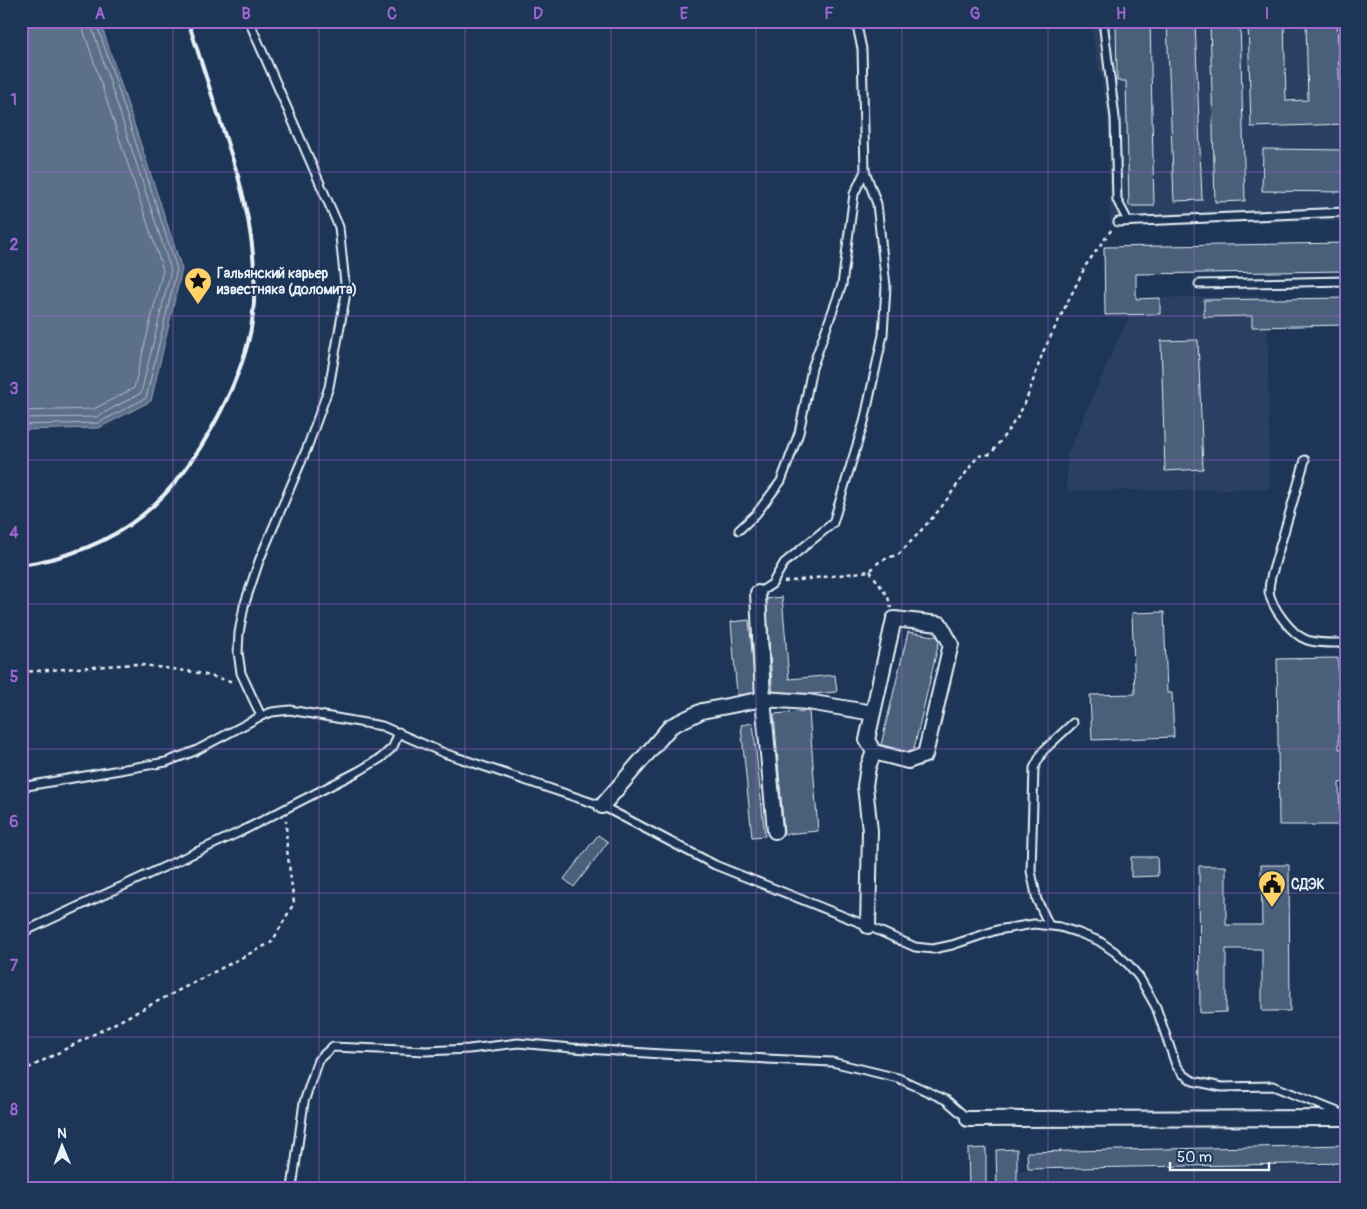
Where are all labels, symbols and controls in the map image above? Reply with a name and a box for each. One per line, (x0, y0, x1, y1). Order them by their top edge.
text: A (95, 4, 106, 24)
text: B (241, 4, 251, 24)
text: C (387, 4, 397, 24)
text: D (533, 4, 543, 24)
text: E (680, 4, 689, 24)
text: F (824, 4, 834, 24)
text: G (970, 4, 981, 24)
text: H (1116, 4, 1126, 24)
text: I (1265, 4, 1269, 24)
text: 1 (11, 90, 17, 110)
text: 2 (10, 235, 19, 255)
place label: Гальянский карьер известняка (доломита) (216, 265, 357, 298)
place icon: Гальянский карьер известняка (доломита) (183, 266, 213, 305)
text: 3 (10, 379, 19, 399)
text: 4 (9, 523, 19, 543)
text: 5 (10, 667, 19, 687)
text: 6 (9, 812, 19, 832)
public building icon: СДЭК (1257, 869, 1287, 908)
place label: СДЭК (1291, 876, 1325, 893)
text: 7 (10, 956, 19, 976)
text: 8 (10, 1100, 18, 1120)
north arrow (38, 1122, 88, 1172)
text: N (57, 1125, 67, 1142)
scale bar (1170, 1139, 1268, 1171)
text: 50 m (1177, 1148, 1212, 1167)

